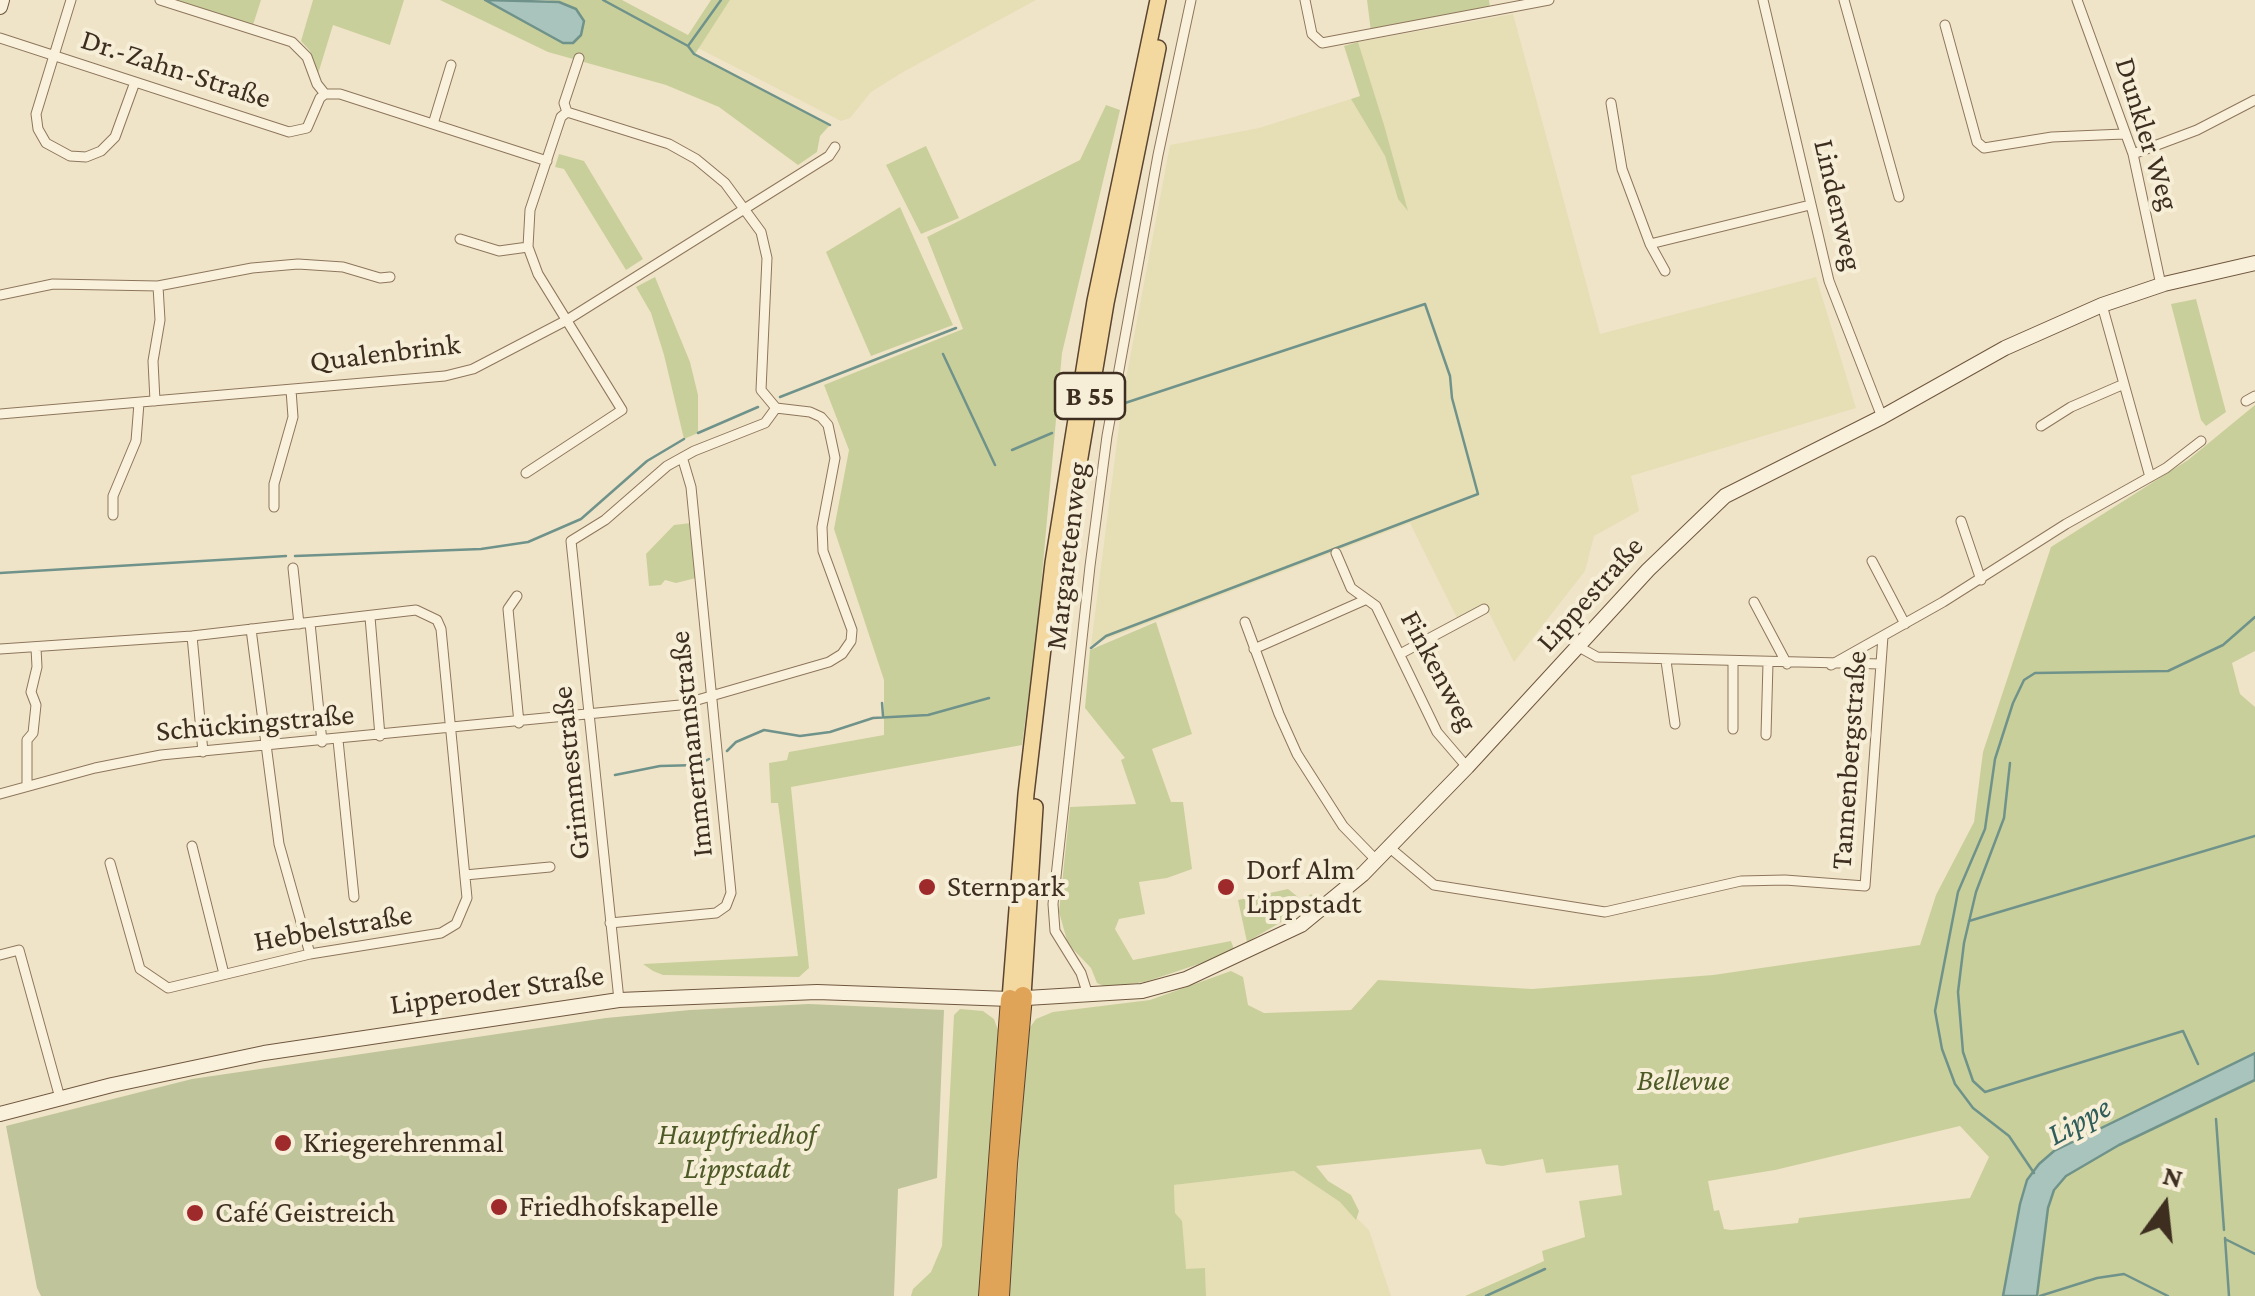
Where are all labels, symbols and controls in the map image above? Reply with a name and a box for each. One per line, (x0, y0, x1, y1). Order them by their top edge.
street label: Dr.-Zahn-Straße (77, 21, 275, 117)
street label: Dunkler Weg (2107, 53, 2187, 215)
street label: Lindenweg (1805, 136, 1871, 274)
street label: Qualenbrink (308, 326, 462, 380)
road number: B 55 (1055, 373, 1125, 419)
street label: Margaretenweg (1038, 460, 1096, 652)
street label: Lippestraße (1529, 529, 1651, 659)
street label: Finkenweg (1392, 605, 1486, 737)
street label: Immermannstraße (661, 629, 721, 859)
street label: Tannenbergstraße (1823, 649, 1875, 871)
street label: Grimmestraße (544, 684, 598, 862)
street label: Schückingstraße (154, 696, 356, 750)
place label: Dorf Alm Lippstadt (1246, 852, 1361, 922)
place label: Sternpark (947, 869, 1065, 905)
marker: Sternpark (916, 876, 938, 898)
marker: Dorf Alm Lippstadt (1215, 876, 1237, 898)
street label: Hebbelstraße (251, 896, 415, 960)
street label: Lipperoder Straße (388, 957, 606, 1023)
park label: Bellevue (1637, 1063, 1729, 1099)
water label: Lippe (2040, 1088, 2118, 1154)
park label: Hauptfriedhof Lippstadt (658, 1117, 816, 1188)
place label: Kriegerehrenmal (303, 1125, 504, 1161)
marker: Kriegerehrenmal (272, 1132, 294, 1154)
north arrow (2115, 1156, 2215, 1256)
text: N (2160, 1159, 2186, 1194)
place label: Friedhofskapelle (519, 1189, 719, 1225)
place label: Café Geistreich (215, 1195, 395, 1231)
marker: Friedhofskapelle (488, 1196, 510, 1218)
marker: Café Geistreich (184, 1202, 206, 1224)

